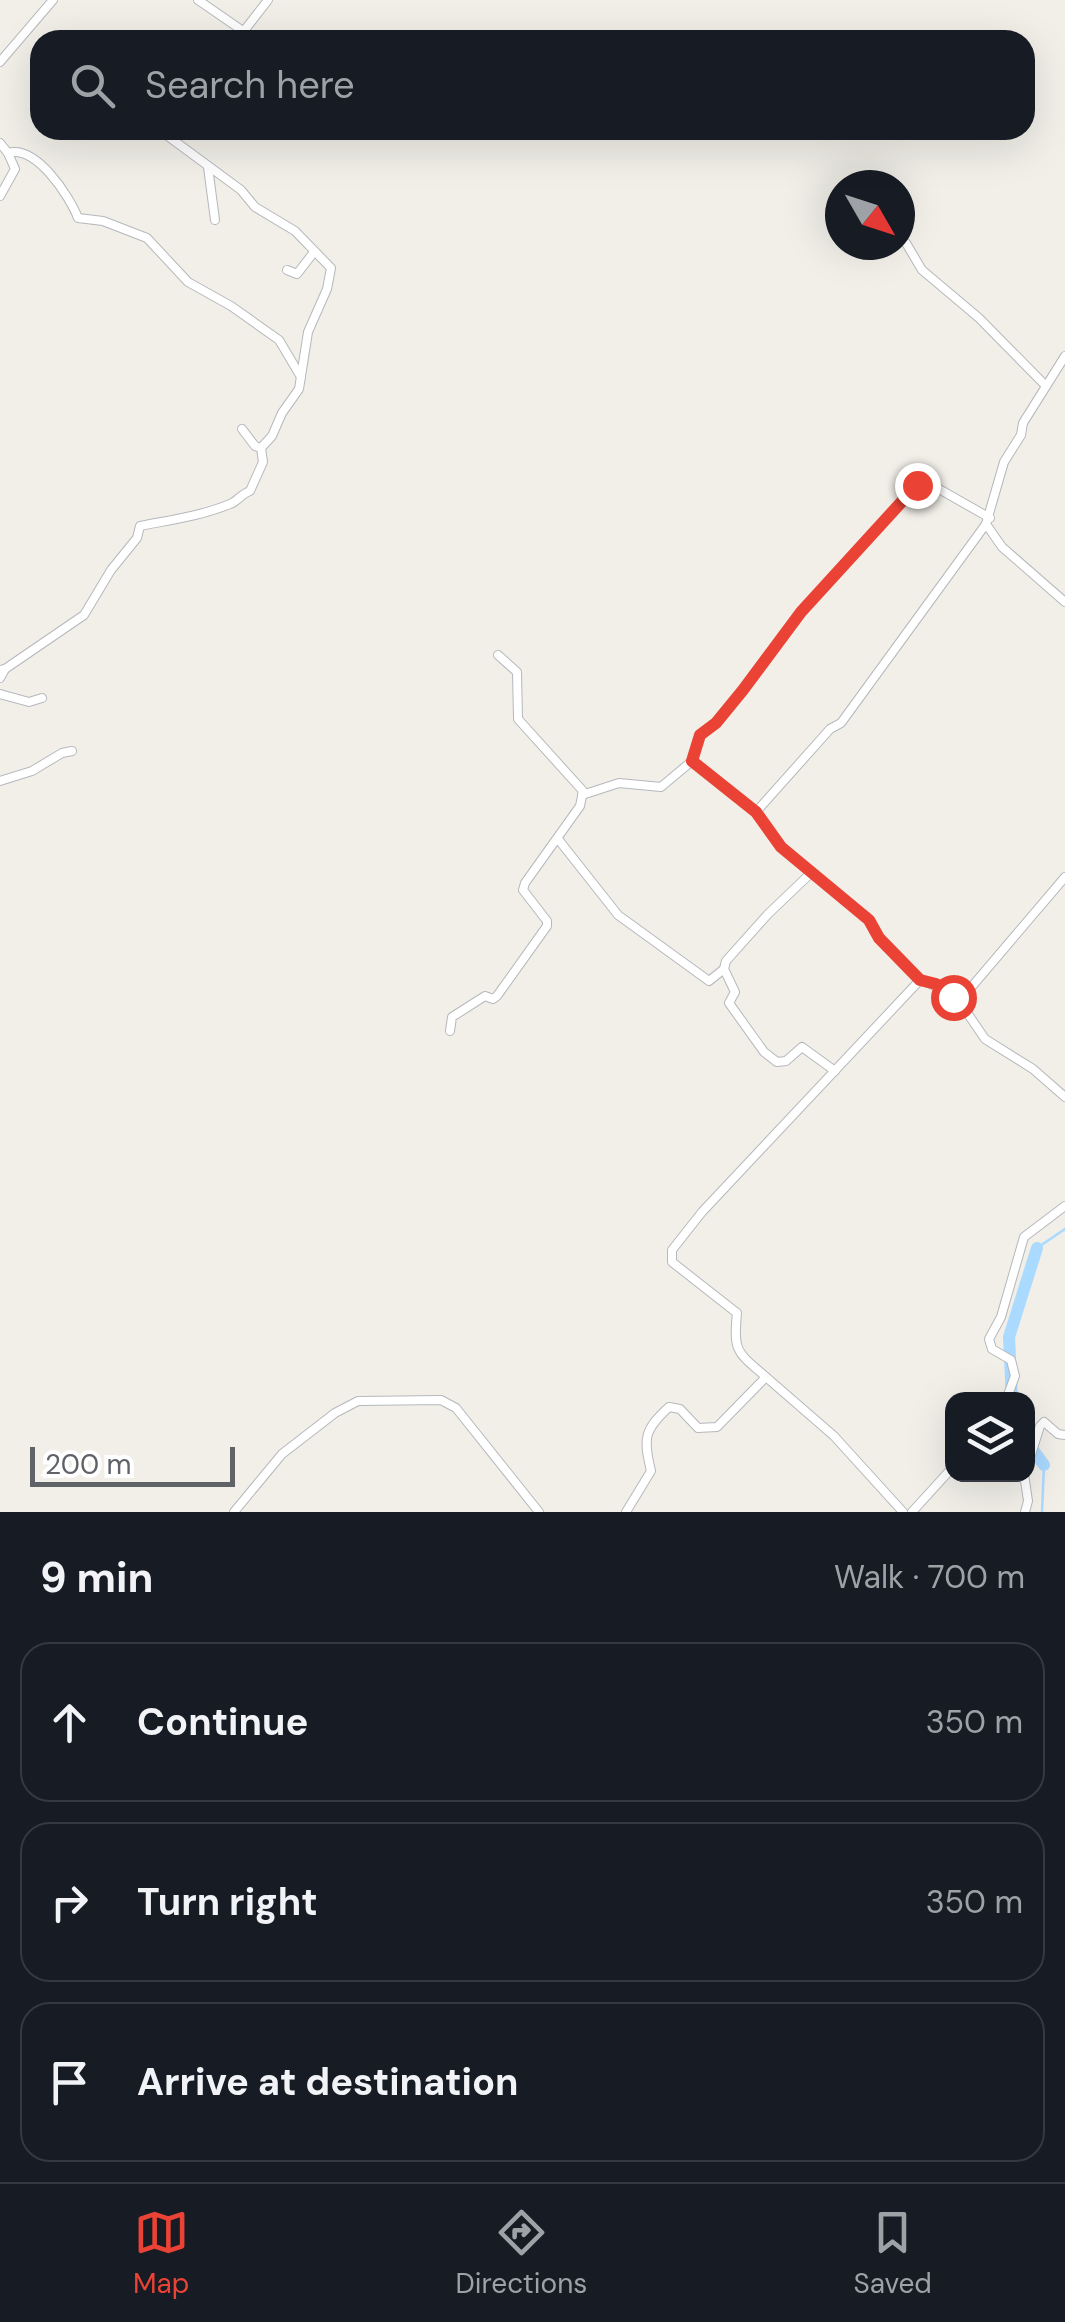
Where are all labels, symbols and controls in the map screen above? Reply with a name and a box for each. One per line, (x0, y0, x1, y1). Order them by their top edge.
search box (30, 30, 1035, 140)
icon: search (65, 58, 120, 113)
text: Search here (145, 60, 355, 110)
north arrow (825, 170, 915, 260)
route end (895, 463, 941, 509)
route start (931, 975, 977, 1021)
map controls (945, 1392, 1035, 1482)
button: layers (945, 1392, 1035, 1482)
scale bar (30, 1442, 235, 1486)
text: 200 m (45, 1446, 132, 1483)
text: 9 min (40, 1550, 153, 1605)
text: Walk · 700 m (834, 1556, 1025, 1598)
icon: ahead (42, 1695, 97, 1750)
text: Continue (137, 1697, 308, 1747)
text: 350 m (926, 1701, 1023, 1743)
icon: right (42, 1875, 97, 1930)
text: Turn right (137, 1877, 318, 1927)
text: 350 m (926, 1881, 1023, 1923)
icon: arrive (42, 2055, 97, 2110)
text: Arrive at destination (137, 2057, 519, 2107)
tab: Map (133, 2205, 189, 2302)
tab: Directions (456, 2205, 587, 2302)
tab: Saved (853, 2205, 932, 2302)

